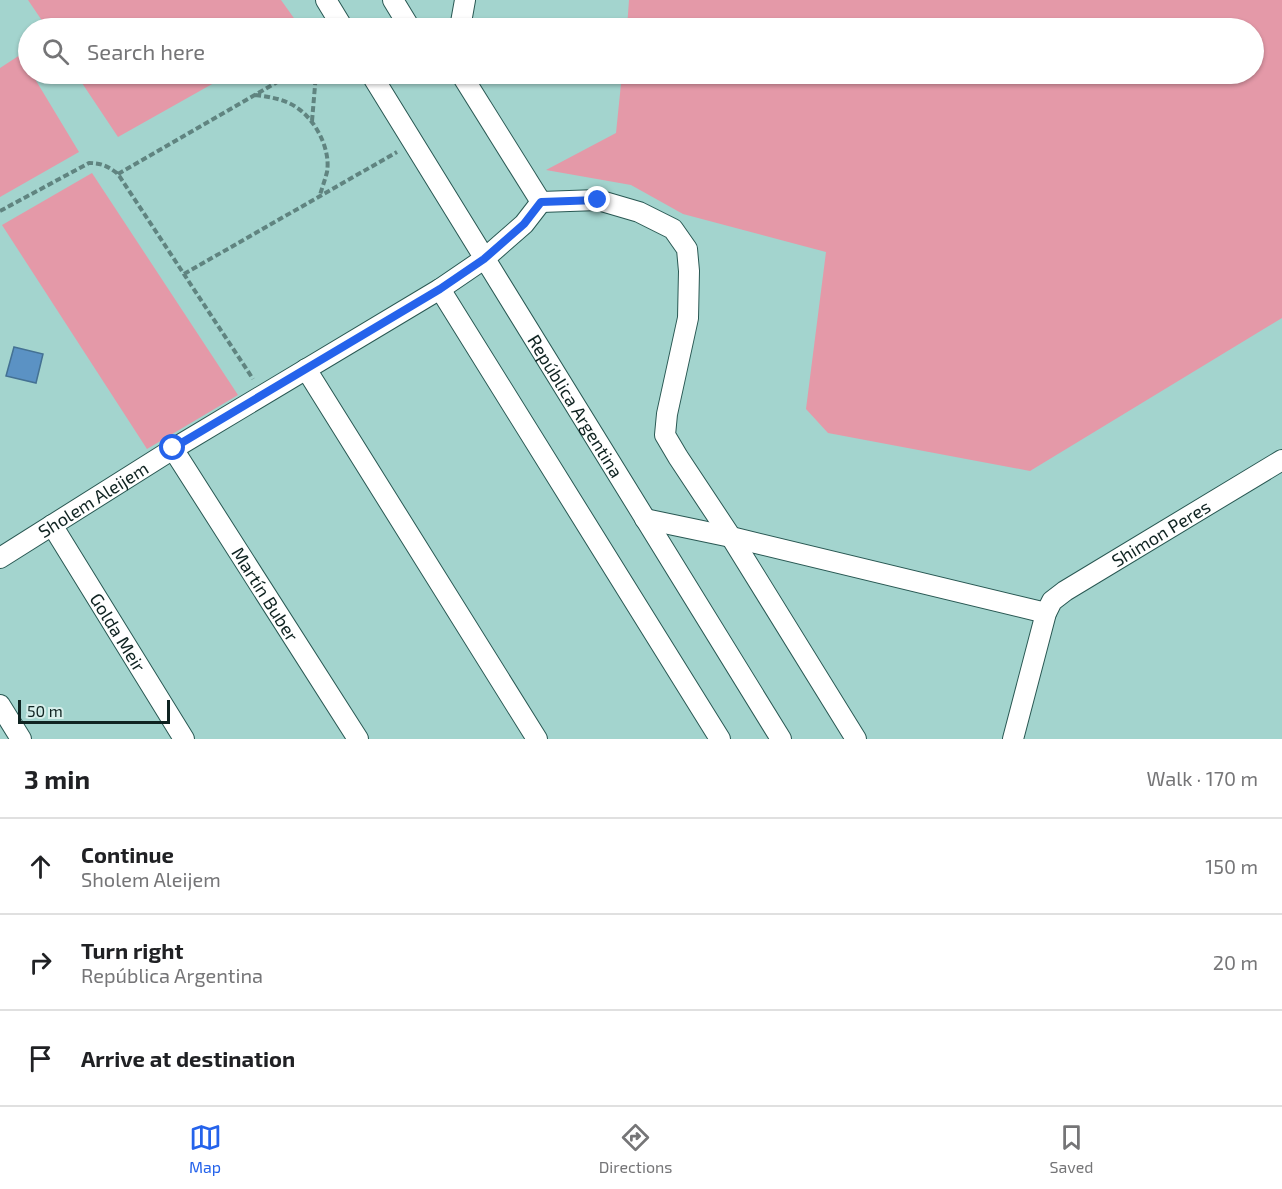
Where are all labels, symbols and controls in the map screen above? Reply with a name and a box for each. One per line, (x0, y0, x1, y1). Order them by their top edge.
search box (18, 18, 1264, 84)
icon: search (39, 35, 72, 68)
text: Search here (87, 38, 205, 64)
route end (584, 186, 610, 212)
street label: República Argentina (523, 330, 628, 482)
route start (159, 434, 185, 460)
street label: Sholem Aleijem (34, 457, 152, 542)
street label: Shimon Peres (1107, 495, 1214, 571)
street label: Martín Buber (227, 543, 304, 645)
street label: Golda Meir (86, 589, 151, 676)
scale bar (18, 697, 170, 724)
text: 50 m (27, 701, 63, 720)
text: 3 min (24, 763, 90, 794)
text: Walk · 170 m (1147, 766, 1258, 790)
text: Continue (81, 841, 174, 867)
icon: ahead (24, 850, 57, 883)
text: 150 m (1205, 854, 1258, 878)
text: Sholem Aleijem (81, 867, 221, 891)
text: Turn right (81, 937, 183, 963)
icon: right (24, 946, 57, 979)
text: 20 m (1213, 950, 1258, 974)
text: República Argentina (81, 963, 263, 987)
icon: arrive (24, 1042, 57, 1075)
text: Arrive at destination (81, 1045, 295, 1071)
tab: Map (189, 1121, 222, 1176)
tab: Directions (599, 1121, 672, 1176)
tab: Saved (1050, 1121, 1093, 1176)

